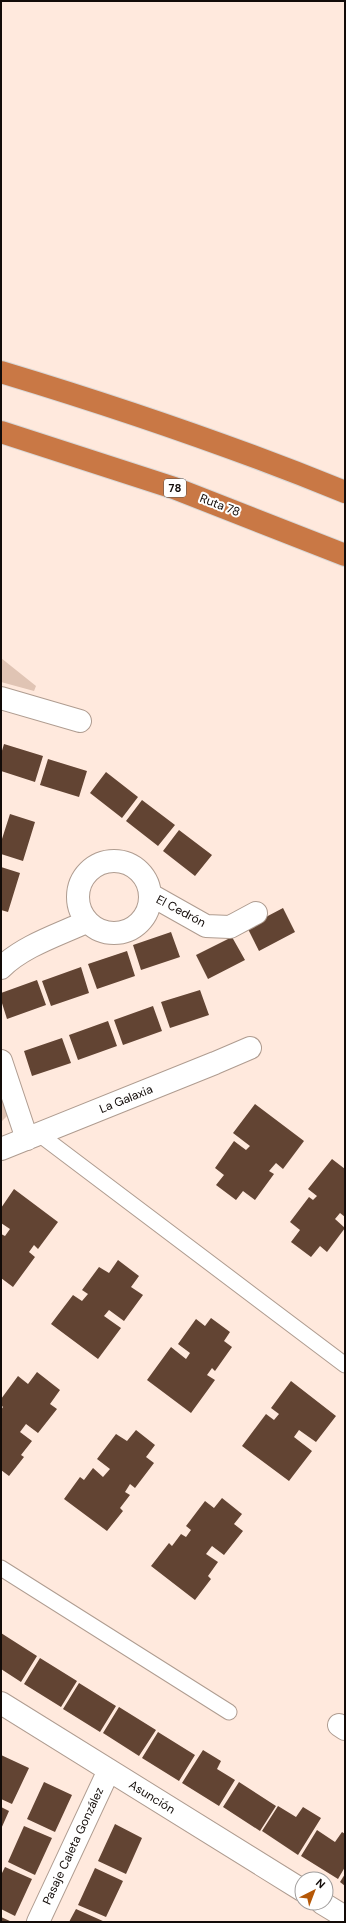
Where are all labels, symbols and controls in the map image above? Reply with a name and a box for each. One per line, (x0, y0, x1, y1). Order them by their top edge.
road number: 78 (164, 479, 186, 497)
street label: Ruta 78 (198, 490, 242, 520)
street label: El Cedrón (153, 891, 209, 931)
street label: La Galaxia (97, 1081, 155, 1117)
street label: Asunción (126, 1777, 178, 1817)
street label: Pasaje Caleta González (39, 1785, 107, 1907)
north arrow (294, 1871, 334, 1911)
text: N (313, 1876, 328, 1891)

